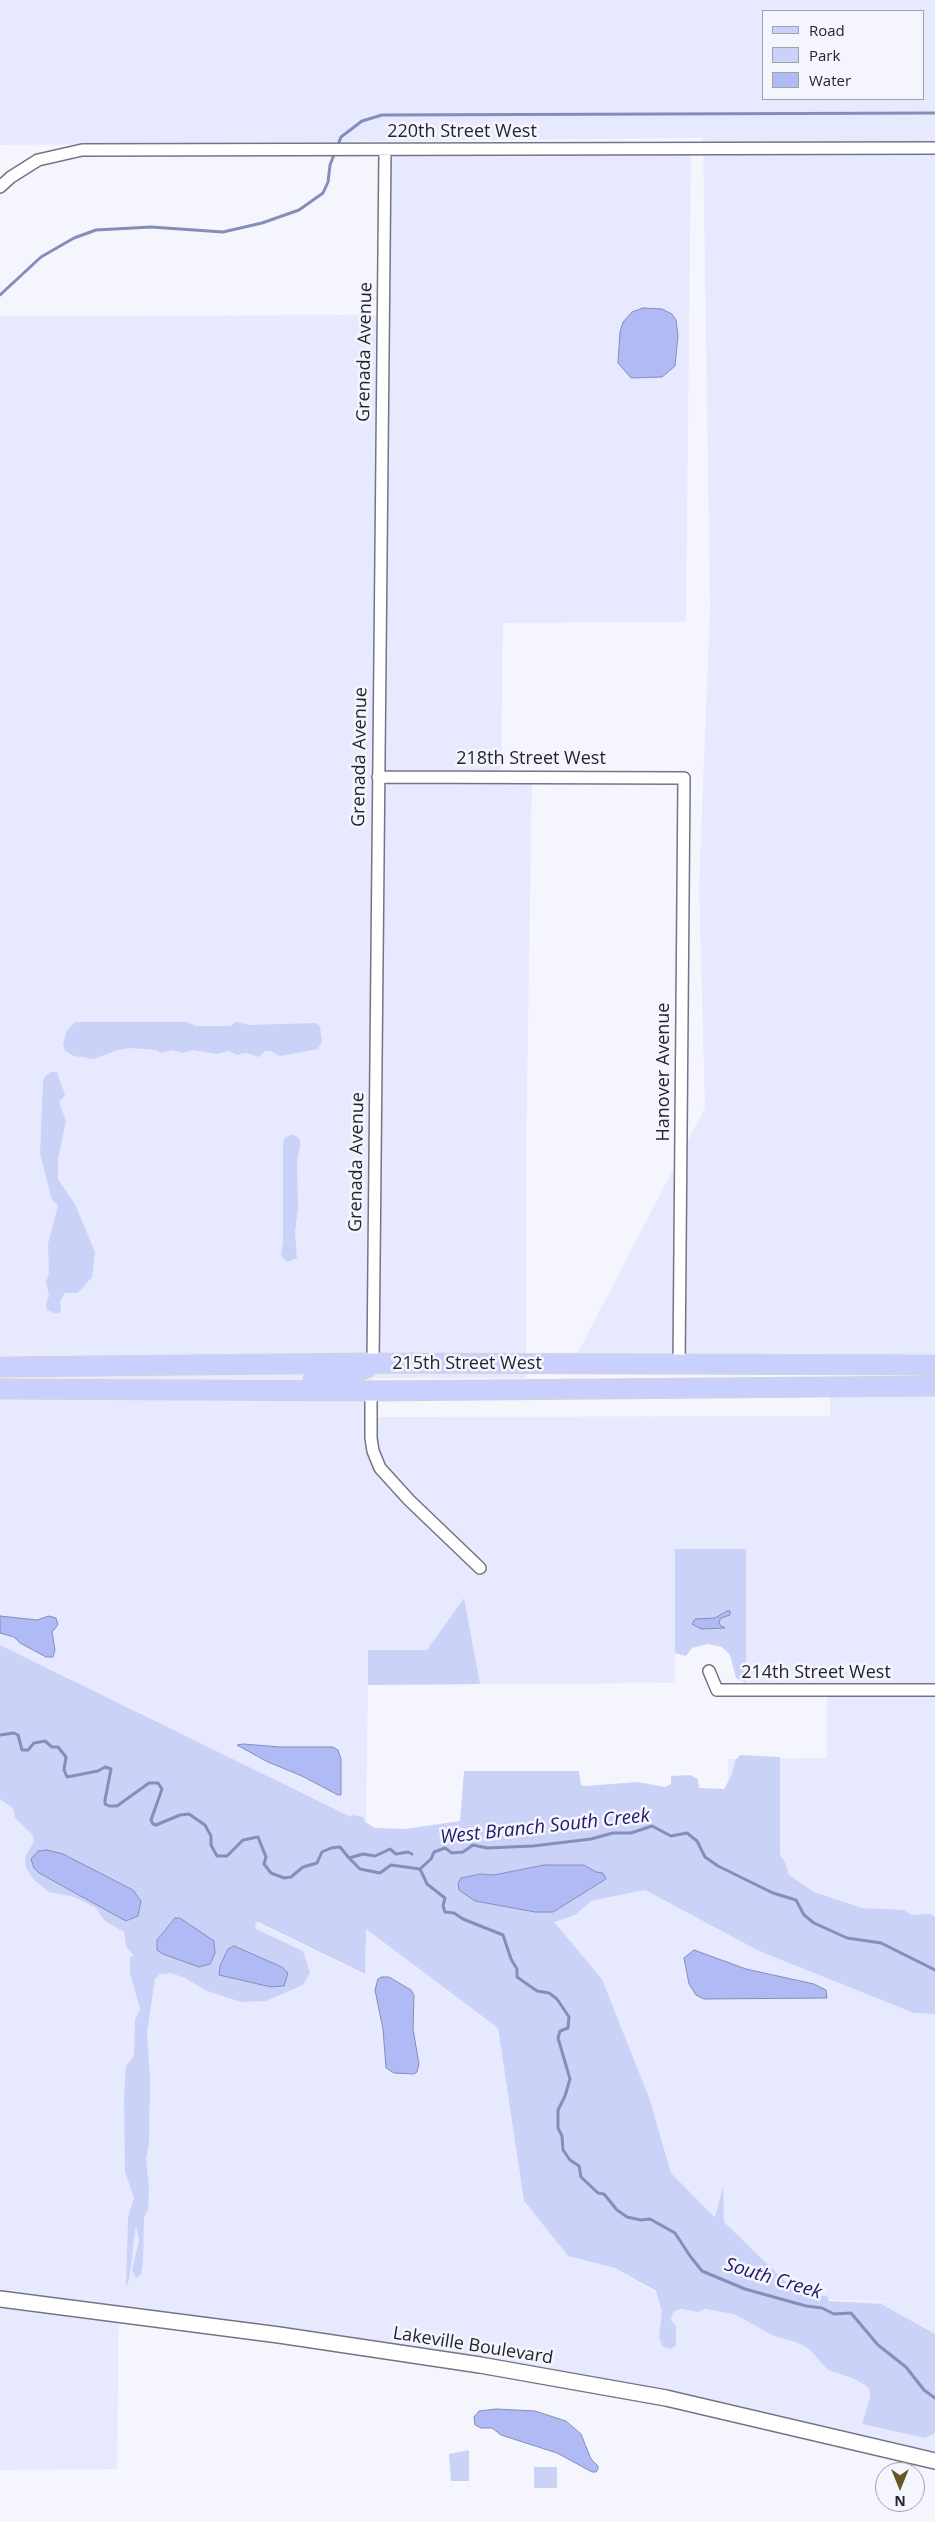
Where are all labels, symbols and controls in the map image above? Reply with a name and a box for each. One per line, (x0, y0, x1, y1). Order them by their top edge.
legend (762, 10, 925, 100)
text: Road (809, 20, 845, 40)
text: Park (809, 45, 840, 65)
text: Water (809, 70, 851, 90)
street label: 220th Street West (387, 121, 537, 143)
street label: Grenada Avenue (353, 282, 377, 422)
street label: Grenada Avenue (348, 687, 372, 827)
street label: 218th Street West (456, 748, 606, 770)
street label: Hanover Avenue (653, 1003, 675, 1141)
street label: Grenada Avenue (345, 1092, 369, 1232)
street label: 215th Street West (392, 1353, 542, 1375)
street label: 214th Street West (741, 1662, 891, 1684)
water label: West Branch South Creek (439, 1805, 651, 1849)
water label: South Creek (722, 2253, 824, 2305)
street label: Lakeville Boulevard (391, 2323, 555, 2369)
north arrow (875, 2462, 925, 2512)
text: N (894, 2492, 906, 2511)

